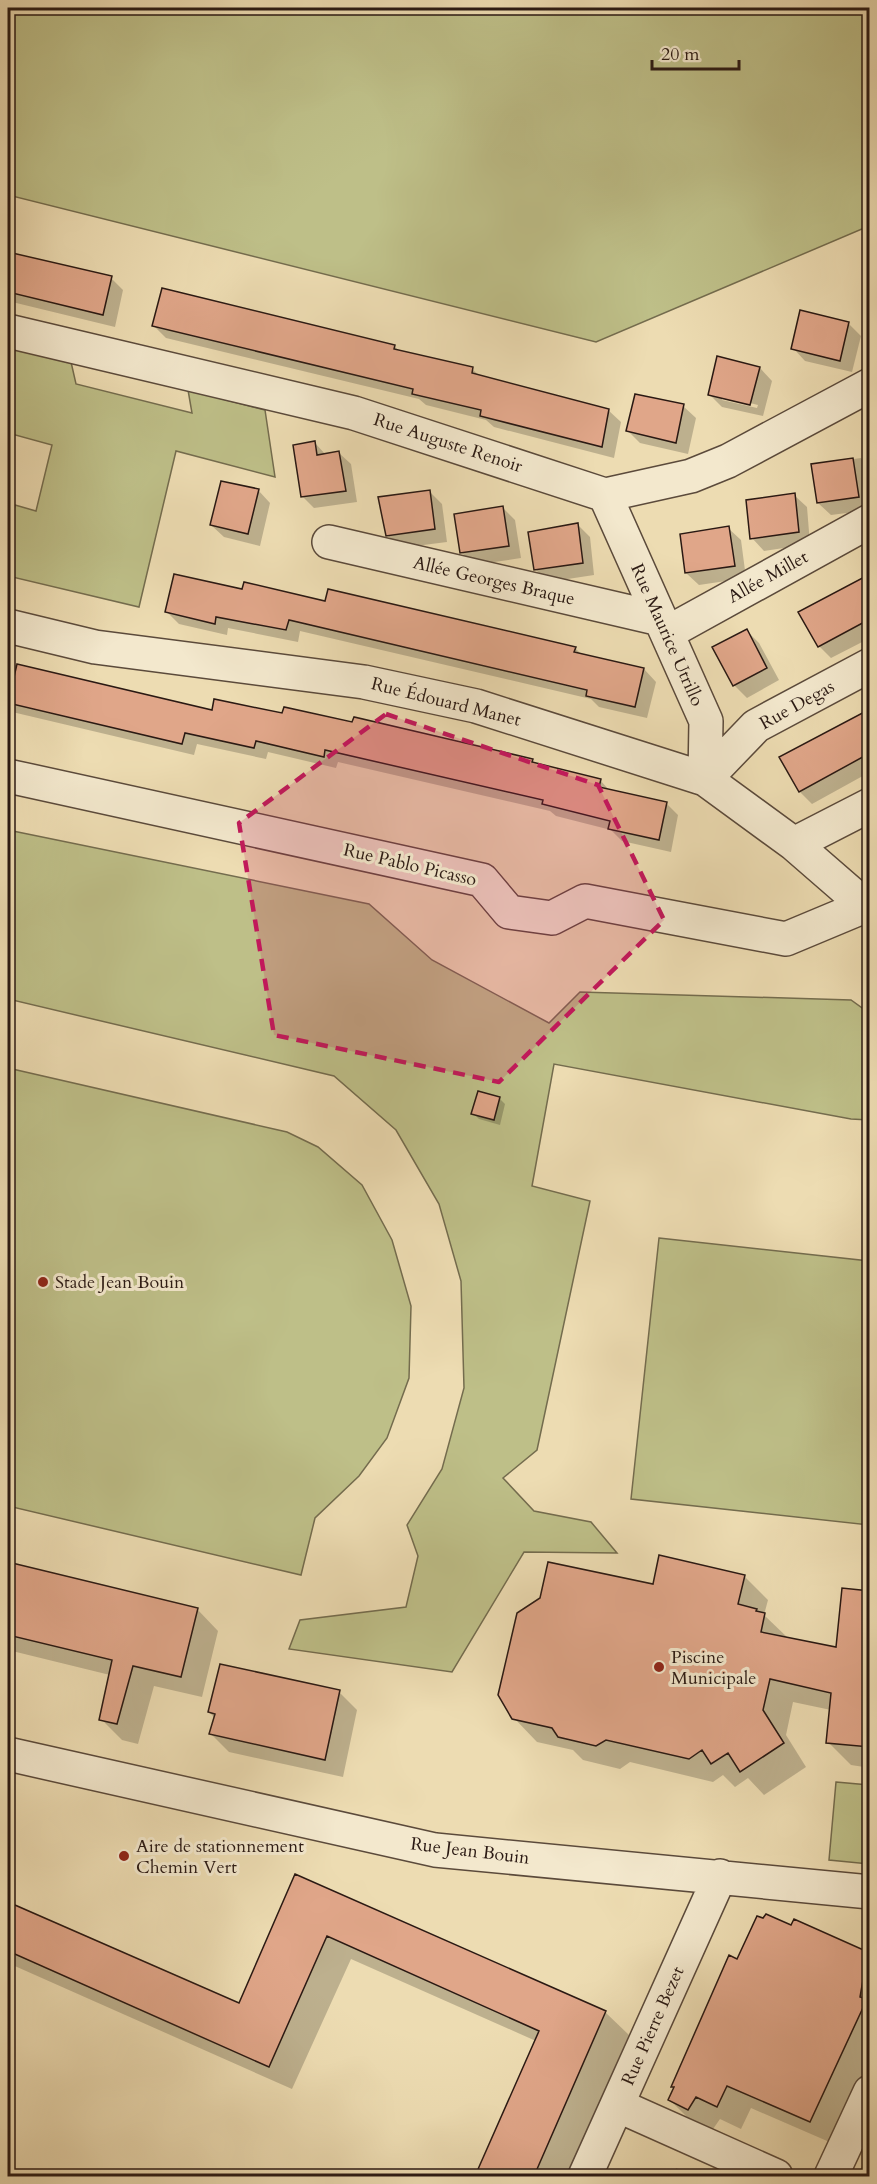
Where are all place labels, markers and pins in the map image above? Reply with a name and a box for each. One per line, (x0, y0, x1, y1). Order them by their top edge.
place label: Stade Jean Bouin (55, 1270, 185, 1295)
marker: Stade Jean Bouin (36, 1275, 50, 1289)
place label: Piscine Municipale (671, 1645, 757, 1691)
marker: Piscine Municipale (652, 1660, 666, 1674)
place label: Aire de stationnement Chemin Vert (136, 1834, 304, 1880)
marker: Aire de stationnement Chemin Vert (117, 1849, 131, 1863)

